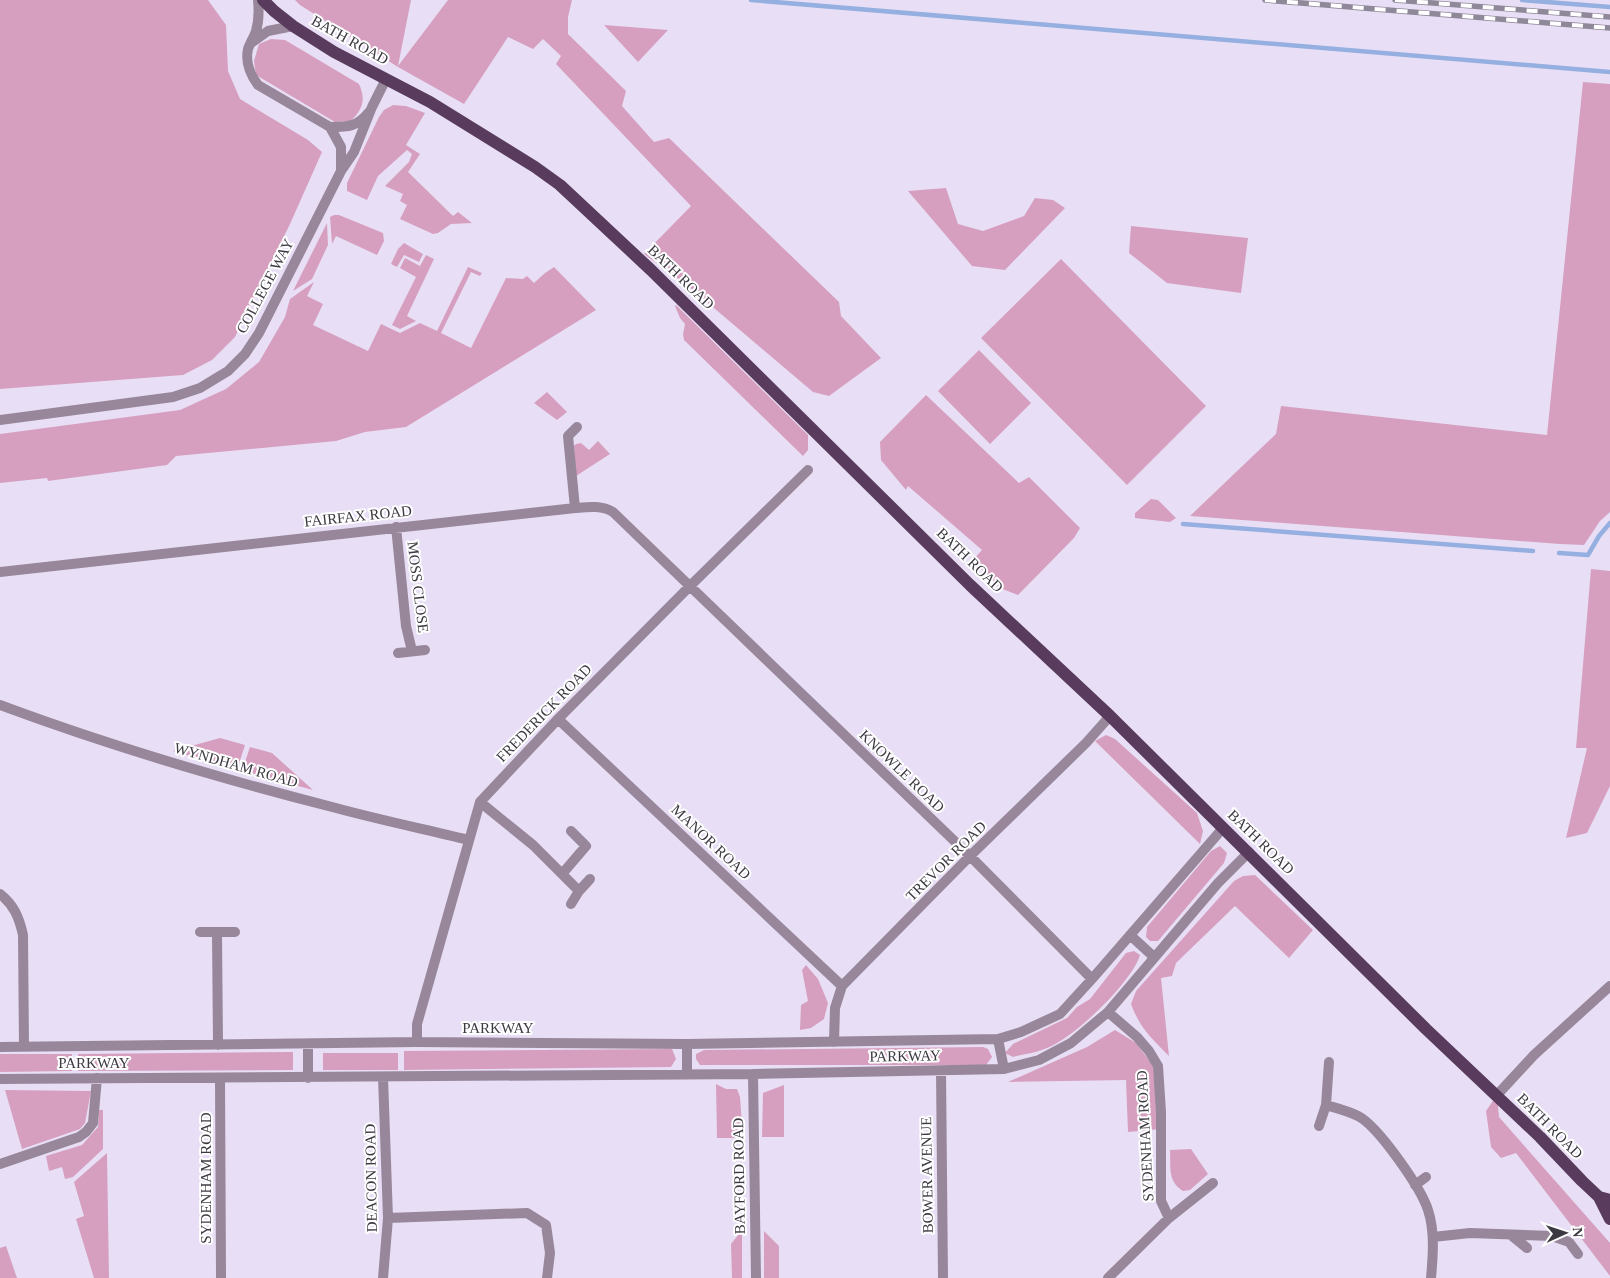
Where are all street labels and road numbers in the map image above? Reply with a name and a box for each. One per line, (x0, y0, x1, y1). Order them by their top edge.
street label: BATH ROAD (309, 12, 391, 68)
street label: COLLEGE WAY (233, 236, 297, 336)
street label: BATH ROAD (645, 242, 717, 313)
street label: FAIRFAX ROAD (303, 502, 413, 530)
street label: BATH ROAD (934, 525, 1006, 596)
street label: MOSS CLOSE (404, 540, 432, 634)
street label: FREDERICK ROAD (493, 661, 595, 765)
street label: KNOWLE ROAD (856, 727, 948, 816)
street label: WYNDHAM ROAD (172, 740, 300, 790)
street label: MANOR ROAD (668, 801, 754, 883)
street label: BATH ROAD (1225, 807, 1297, 878)
street label: TREVOR ROAD (903, 818, 989, 904)
street label: PARKWAY (462, 1020, 534, 1036)
street label: PARKWAY (869, 1047, 941, 1065)
street label: PARKWAY (58, 1055, 130, 1071)
street label: SYDENHAM ROAD (1134, 1070, 1156, 1202)
street label: BATH ROAD (1514, 1090, 1586, 1162)
street label: SYDENHAM ROAD (198, 1112, 214, 1244)
street label: BOWER AVENUE (918, 1116, 936, 1234)
street label: BAYFORD ROAD (730, 1117, 748, 1234)
street label: DEACON ROAD (362, 1123, 380, 1233)

